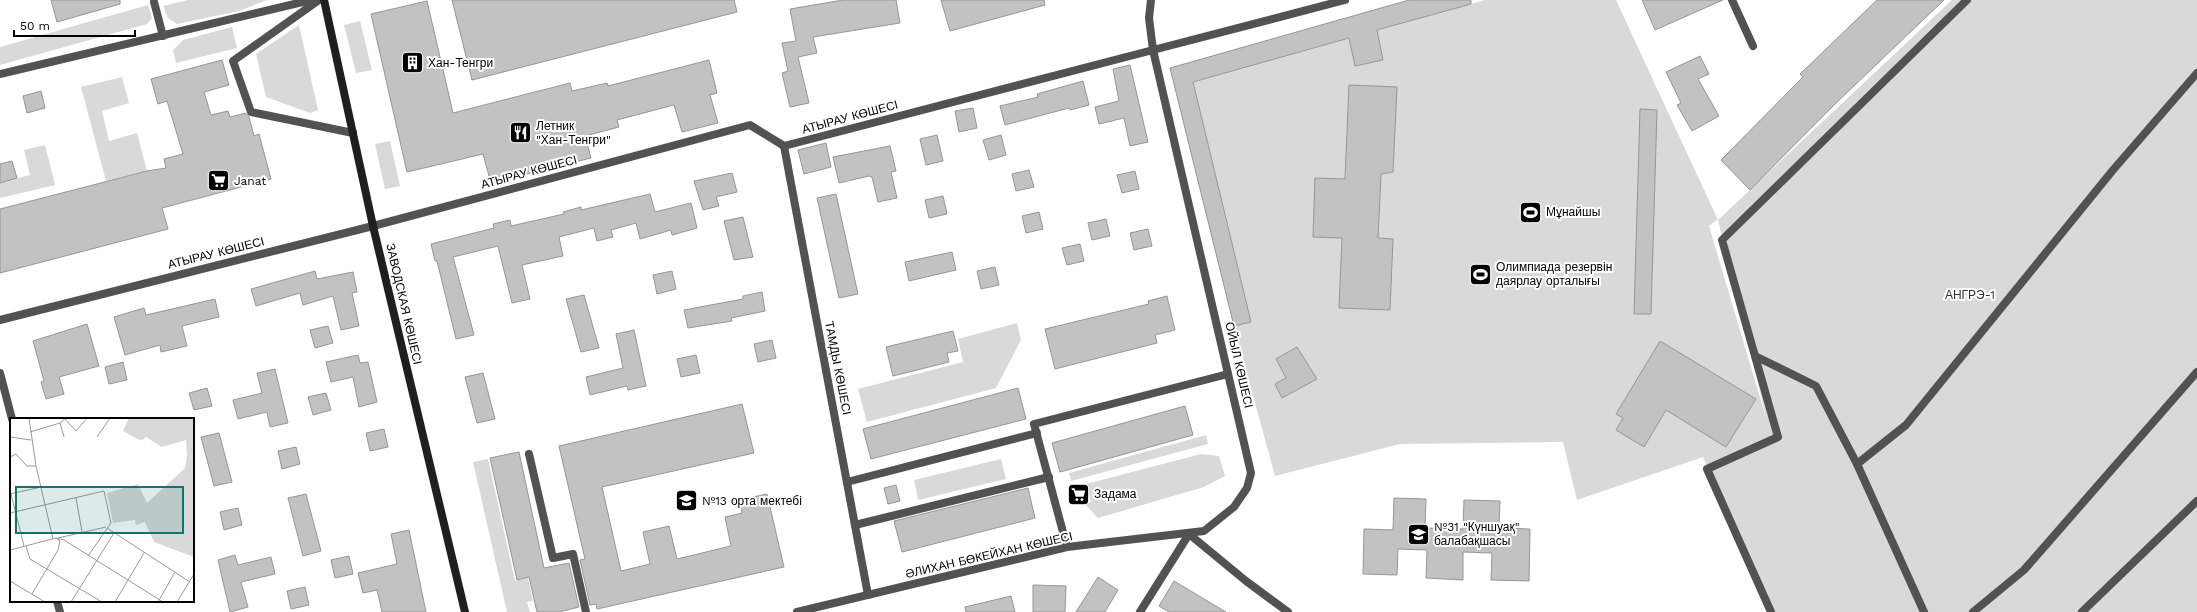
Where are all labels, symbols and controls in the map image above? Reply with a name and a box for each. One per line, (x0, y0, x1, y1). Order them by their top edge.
scale bar (14, 12, 135, 38)
text: 50 m (20, 19, 50, 33)
building icon: Хан-Тенгри (399, 50, 425, 76)
place label: Хан-Тенгри (428, 56, 493, 70)
street label: АТЫРАУ КӨШЕСІ (800, 97, 900, 137)
place label: Летник "Хан-Тенгри" (536, 119, 611, 147)
restaurant icon: Летник "Хан-Тенгри" (508, 120, 534, 146)
street label: АТЫРАУ КӨШЕСІ (479, 152, 579, 192)
supermarket icon: Janat (205, 168, 231, 194)
place label: Janat (234, 174, 266, 188)
sports icon: Мұнайшы (1518, 199, 1544, 225)
place label: Мұнайшы (1546, 205, 1600, 219)
street label: АТЫРАУ КӨШЕСІ (166, 234, 266, 272)
street label: ЗАВОДСКАЯ КӨШЕСІ (383, 242, 425, 366)
place label: Олимпиада резервін даярлау орталығы (1496, 260, 1612, 288)
sports icon: Олимпиада резервін даярлау орталығы (1468, 261, 1494, 287)
park label: АНГРЭ-1 (1945, 288, 1995, 302)
street label: ТАМДЫ КӨШЕСІ (822, 320, 854, 416)
street label: ОЙЫЛ КӨШЕСІ (1222, 320, 1257, 409)
inset map (10, 418, 194, 602)
supermarket icon: Задама (1066, 481, 1092, 507)
place label: Задама (1094, 487, 1137, 501)
school or university icon: №13 орта мектебі (673, 488, 699, 514)
place label: №13 орта мектебі (702, 494, 802, 508)
place label: №31 "Күншуақ" балабақшасы (1434, 520, 1520, 548)
school or university icon: №31 "Күншуақ" балабақшасы (1405, 521, 1431, 547)
street label: ӘЛИХАН БӨКЕЙХАН КӨШЕСІ (904, 528, 1074, 581)

